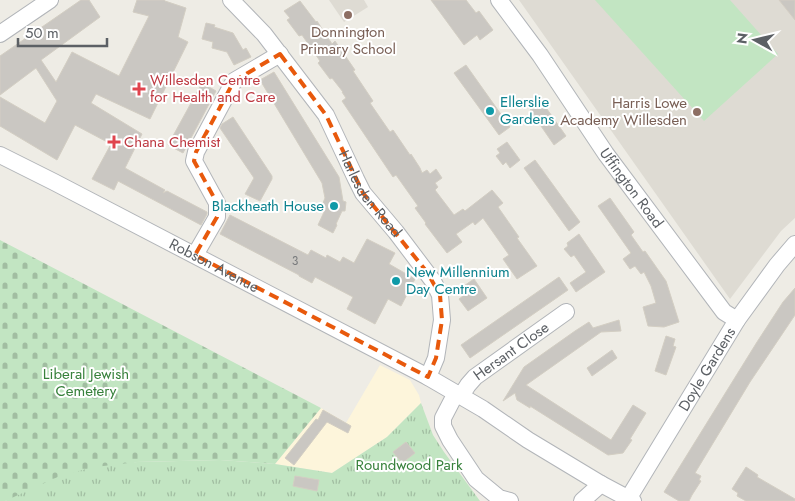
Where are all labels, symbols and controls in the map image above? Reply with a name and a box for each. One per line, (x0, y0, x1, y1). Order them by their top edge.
marker: Donnington Primary School (342, 9, 354, 21)
scale bar (18, 15, 106, 47)
north arrow (730, 15, 780, 65)
place label: Donnington Primary School (300, 21, 396, 60)
text: 50 m (25, 22, 59, 44)
text: N (731, 31, 753, 45)
place label: Willesden Centre for Health and Care (150, 69, 276, 108)
marker: Willesden Centre for Health and Care (132, 82, 146, 96)
place label: Ellerslie Gardens (500, 91, 554, 130)
place label: Harris Lowe Academy Willesden (560, 92, 687, 131)
marker: Ellerslie Gardens (484, 105, 496, 117)
marker: Harris Lowe Academy Willesden (691, 106, 703, 118)
place label: Chana Chemist (124, 131, 220, 153)
marker: Chana Chemist (108, 136, 120, 148)
street label: Uffington Road (594, 144, 669, 233)
street label: Harlesden Road (333, 146, 407, 242)
place label: Blackheath House (212, 195, 324, 217)
marker: Blackheath House (328, 200, 340, 212)
street label: Robson Avenue (165, 233, 263, 298)
house number: 3 (292, 252, 299, 270)
place label: New Millennium Day Centre (406, 261, 510, 300)
marker: New Millennium Day Centre (390, 275, 402, 287)
street label: Hersant Close (469, 316, 554, 386)
street label: Doyle Gardens (673, 323, 741, 415)
park label: Liberal Jewish Cemetery (43, 363, 129, 402)
park label: Roundwood Park (355, 454, 463, 476)

